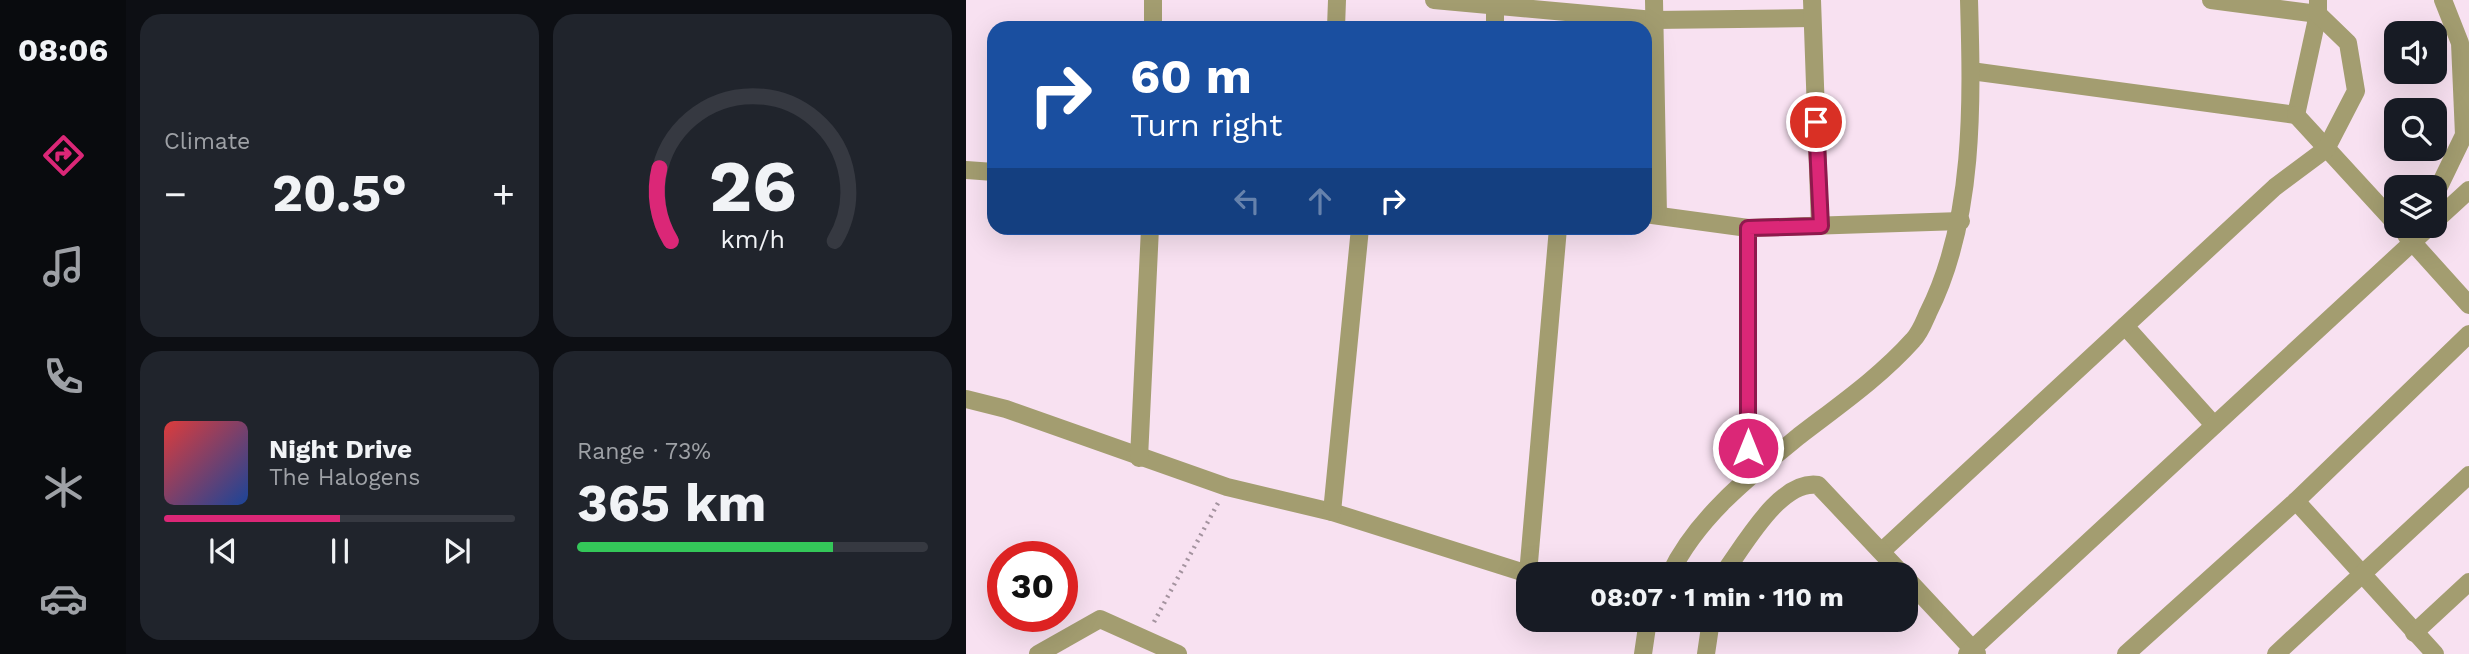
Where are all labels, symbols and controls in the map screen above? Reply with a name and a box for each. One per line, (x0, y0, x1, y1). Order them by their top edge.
map controls (2384, 21, 2447, 238)
button: sound (2384, 21, 2447, 84)
text: 08:06 (18, 31, 108, 69)
text: 60 m (1130, 47, 1252, 105)
icon: right (1015, 49, 1106, 140)
pin (1786, 92, 1846, 152)
button: search (2384, 98, 2447, 161)
icon: arrive (1797, 103, 1835, 141)
text: Turn right (1130, 106, 1282, 144)
text: Climate (164, 128, 250, 155)
icon: directions (39, 131, 88, 180)
text: 26 (708, 144, 797, 230)
text: 20.5° (272, 163, 407, 224)
text: − (164, 172, 187, 216)
text: + (492, 172, 515, 216)
button: layers (2384, 175, 2447, 238)
icon: left (1228, 182, 1266, 220)
icon: ahead (1301, 182, 1339, 220)
icon: right (1374, 182, 1412, 220)
text: km/h (720, 225, 785, 254)
icon: music (39, 242, 88, 291)
icon: phone (39, 352, 88, 401)
position arrow (1711, 411, 1785, 485)
text: Night Drive (269, 434, 412, 464)
text: Range · 73% (577, 438, 711, 465)
icon: climate (39, 463, 88, 512)
text: The Halogens (269, 464, 420, 491)
text: 365 km (577, 473, 766, 534)
icon: previous (204, 532, 242, 570)
icon: pause (321, 532, 359, 570)
icon: next (438, 532, 476, 570)
speed limit sign: 30 (987, 541, 1078, 632)
icon: car (39, 574, 88, 623)
text: 08:07 · 1 min · 110 m (1590, 582, 1844, 612)

